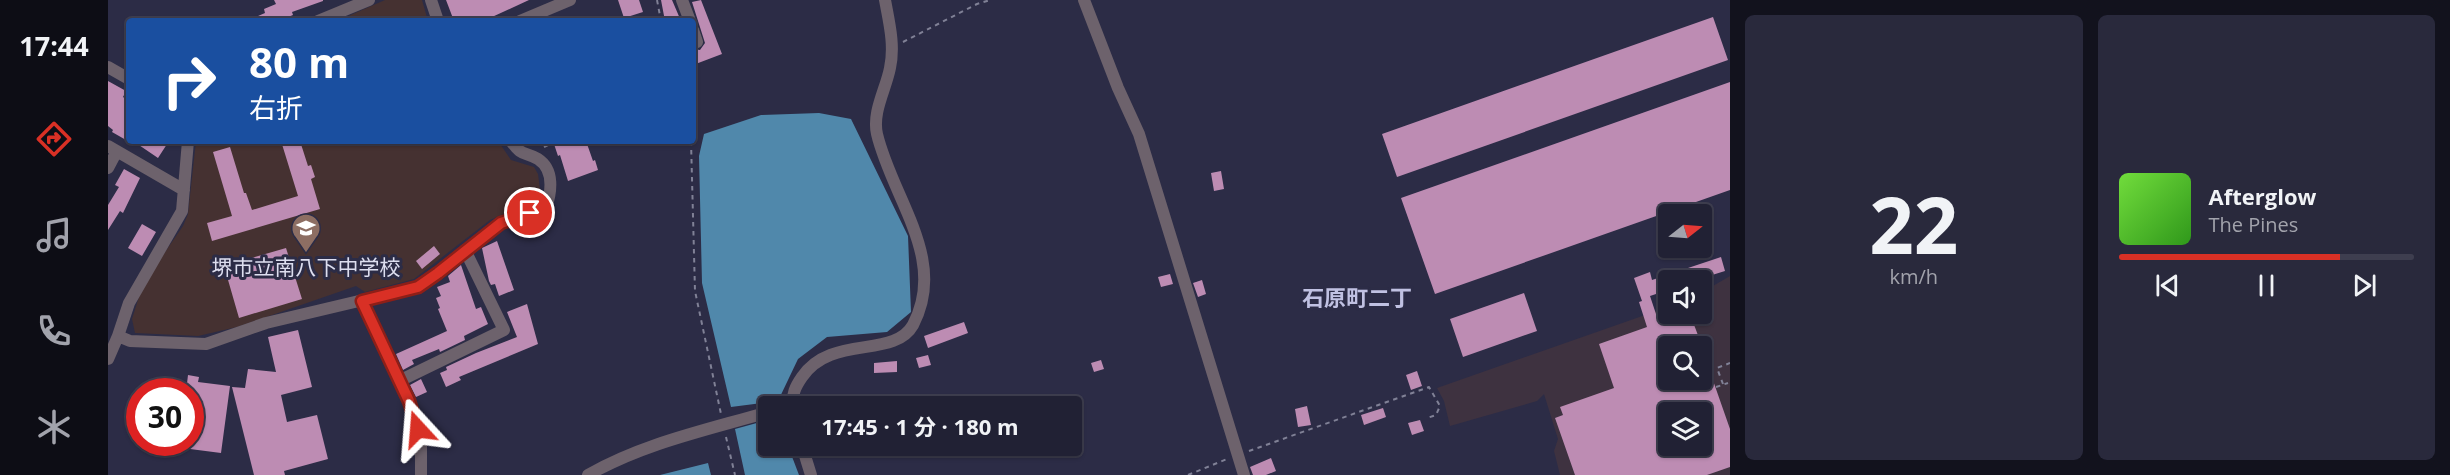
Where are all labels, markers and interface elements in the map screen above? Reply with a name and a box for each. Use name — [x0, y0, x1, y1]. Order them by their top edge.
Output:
text: 17:44 — [19, 27, 89, 64]
text: 80 m — [249, 33, 349, 90]
icon: right — [150, 42, 228, 120]
text: 右折 — [249, 89, 303, 126]
icon: directions — [33, 118, 75, 160]
text: 22 — [1869, 171, 1958, 277]
text: Afterglow — [2209, 181, 2316, 211]
pin — [504, 187, 555, 238]
icon: arrive — [513, 196, 546, 229]
north arrow — [1658, 204, 1712, 258]
map controls — [1658, 204, 1712, 456]
text: The Pines — [2209, 211, 2298, 238]
school or university icon: 堺市立南八下中学校 — [290, 212, 322, 254]
icon: music — [33, 214, 75, 256]
place label: 堺市立南八下中学校 — [212, 253, 401, 281]
text: km/h — [1889, 263, 1938, 290]
icon: previous — [2151, 269, 2184, 302]
icon: pause — [2250, 269, 2283, 302]
icon: next — [2348, 269, 2381, 302]
button: sound — [1658, 270, 1712, 324]
district label: 石原町二丁 — [1302, 282, 1412, 312]
icon: phone — [33, 310, 75, 352]
button: search — [1658, 336, 1712, 390]
speed limit sign: 30 — [126, 378, 204, 456]
position arrow — [386, 397, 450, 461]
button: layers — [1658, 402, 1712, 456]
icon: climate — [33, 406, 75, 448]
text: 17:45 · 1 分 · 180 m — [821, 411, 1019, 441]

